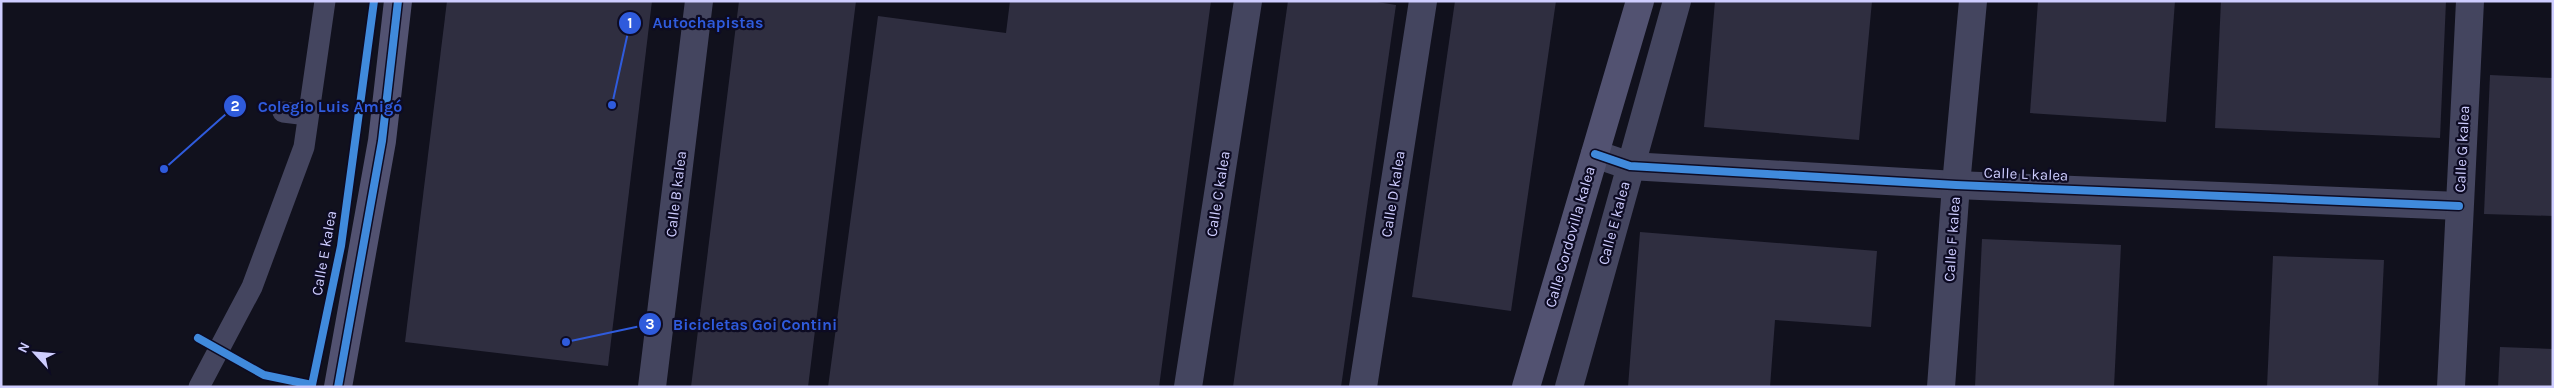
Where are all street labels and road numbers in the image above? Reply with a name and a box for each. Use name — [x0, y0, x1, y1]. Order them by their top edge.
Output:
street label: Calle G kalea — [2451, 105, 2473, 193]
street label: Calle D kalea — [1377, 149, 1409, 239]
street label: Calle B kalea — [662, 150, 690, 238]
street label: Calle C kalea — [1202, 150, 1234, 238]
street label: Calle Cordovilla kalea — [1541, 164, 1599, 310]
street label: Calle L kalea — [1983, 164, 2069, 184]
street label: Calle E kalea — [1594, 179, 1634, 267]
street label: Calle F kalea — [1940, 196, 1964, 282]
street label: Calle E kalea — [308, 209, 340, 297]

